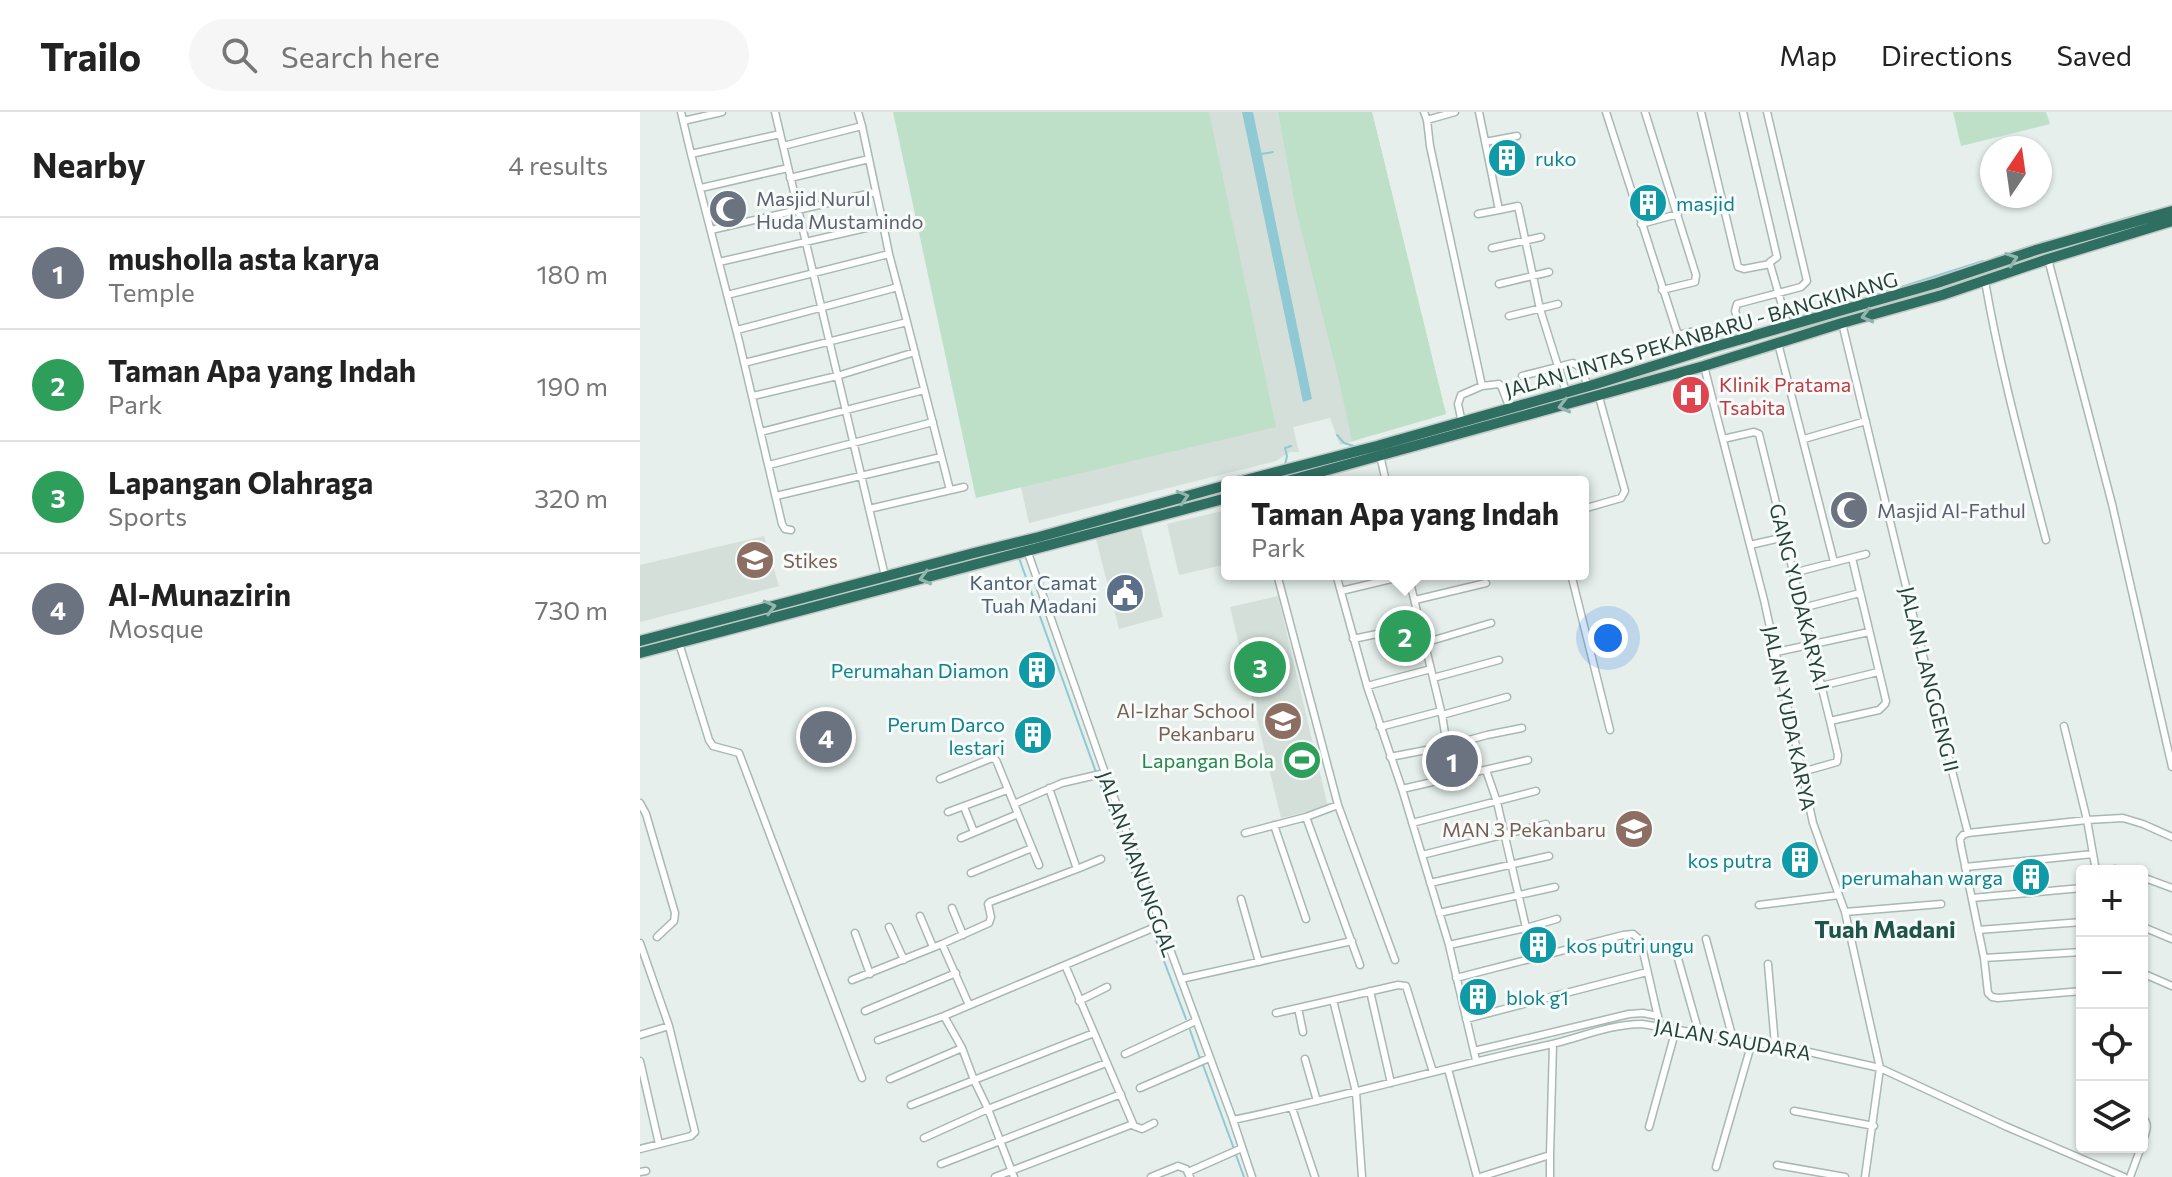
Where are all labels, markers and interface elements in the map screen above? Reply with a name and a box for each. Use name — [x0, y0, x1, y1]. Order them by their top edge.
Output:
search box — [189, 19, 749, 91]
text: Trailo — [40, 32, 141, 79]
icon: search — [217, 33, 261, 77]
text: Search here — [281, 37, 440, 74]
text: Map — [1779, 38, 1837, 72]
text: Directions — [1881, 38, 2012, 72]
text: Saved — [2056, 38, 2132, 72]
north arrow — [1980, 136, 2052, 208]
building icon: ruko — [1486, 137, 1528, 179]
text: Nearby — [32, 143, 146, 185]
place label: ruko — [1535, 146, 1577, 170]
text: 4 results — [508, 149, 608, 180]
building icon: masjid — [1627, 182, 1669, 224]
place label: Masjid Nurul Huda Mustamindo — [756, 186, 924, 233]
mosque icon: Masjid Nurul Huda Mustamindo — [707, 188, 749, 230]
place label: masjid — [1676, 191, 1735, 215]
text: musholla asta karya — [108, 239, 380, 276]
one-way arrow — [2004, 252, 2018, 269]
text: 1 — [52, 258, 64, 289]
text: 180 m — [536, 258, 608, 289]
street label: JALAN LINTAS PEKANBARU - BANGKINANG — [1502, 266, 1900, 402]
text: Temple — [108, 276, 195, 307]
one-way arrow — [1861, 307, 1874, 323]
text: Taman Apa yang Indah — [108, 351, 416, 388]
text: 2 — [51, 370, 65, 401]
text: 190 m — [536, 370, 608, 401]
place label: Klinik Pratama Tsabita — [1719, 372, 1851, 419]
hospital icon: Klinik Pratama Tsabita — [1670, 374, 1712, 416]
text: Park — [108, 388, 162, 419]
one-way arrow — [1558, 396, 1571, 413]
text: Lapangan Olahraga — [108, 463, 373, 500]
popup — [1221, 476, 1589, 580]
text: 3 — [50, 482, 66, 513]
text: 320 m — [534, 482, 608, 513]
mosque icon: Masjid Al-Fathul — [1828, 489, 1870, 531]
one-way arrow — [1175, 490, 1189, 506]
text: Taman Apa yang Indah — [1251, 494, 1559, 531]
place label: Masjid Al-Fathul — [1877, 498, 2026, 522]
text: Sports — [108, 500, 187, 531]
street label: GANG YUDAKARYA I — [1765, 501, 1835, 693]
text: Park — [1251, 531, 1305, 562]
school or university icon: Stikes — [734, 539, 776, 581]
place label: Stikes — [783, 548, 838, 572]
one-way arrow — [918, 569, 932, 585]
place label: Kantor Camat Tuah Madani — [970, 570, 1097, 617]
public building icon: Kantor Camat Tuah Madani — [1104, 572, 1146, 614]
text: Al-Munazirin — [108, 575, 291, 612]
street label: JALAN LANGGENG II — [1895, 584, 1965, 774]
text: 4 — [50, 594, 66, 625]
text: 730 m — [535, 594, 608, 625]
one-way arrow — [762, 599, 776, 616]
pin: 2 — [1379, 606, 1431, 666]
text: Mosque — [108, 612, 203, 643]
your location — [1588, 618, 1628, 658]
street label: JALAN YUDA KARYA — [1759, 623, 1821, 813]
pin: 3 — [1234, 637, 1286, 697]
building icon: Perumahan Diamon — [1016, 649, 1058, 691]
place label: Perumahan Diamon — [831, 658, 1009, 682]
place label: Al-Izhar School Pekanbaru — [1116, 698, 1255, 745]
school or university icon: Al-Izhar School Pekanbaru — [1262, 700, 1304, 742]
pin: 4 — [800, 707, 852, 767]
place label: Perum Darco lestari — [887, 712, 1005, 759]
building icon: Perum Darco lestari — [1012, 714, 1054, 756]
pin: 1 — [1426, 731, 1478, 791]
sports icon: Lapangan Bola — [1281, 739, 1323, 781]
place label: Lapangan Bola — [1141, 748, 1274, 772]
street label: JALAN MANUNGGAL — [1093, 768, 1183, 960]
school or university icon: MAN 3 Pekanbaru — [1613, 808, 1655, 850]
place label: MAN 3 Pekanbaru — [1442, 817, 1606, 841]
building icon: kos putra — [1779, 839, 1821, 881]
place label: kos putra — [1687, 848, 1772, 872]
building icon: perumahan warga — [2010, 856, 2052, 898]
place label: perumahan warga — [1841, 865, 2003, 889]
map controls — [2076, 865, 2148, 1153]
button: + — [2076, 865, 2148, 937]
district label: Tuah Madani — [1814, 914, 1956, 943]
building icon: kos putri ungu — [1517, 924, 1559, 966]
place label: kos putri ungu — [1566, 933, 1694, 957]
button: − — [2076, 937, 2148, 1009]
building icon: blok g1 — [1457, 976, 1499, 1018]
place label: blok g1 — [1506, 985, 1569, 1009]
button: locate — [2076, 1009, 2148, 1081]
street label: JALAN SAUDARA — [1653, 1013, 1813, 1065]
button: layers — [2076, 1081, 2148, 1153]

